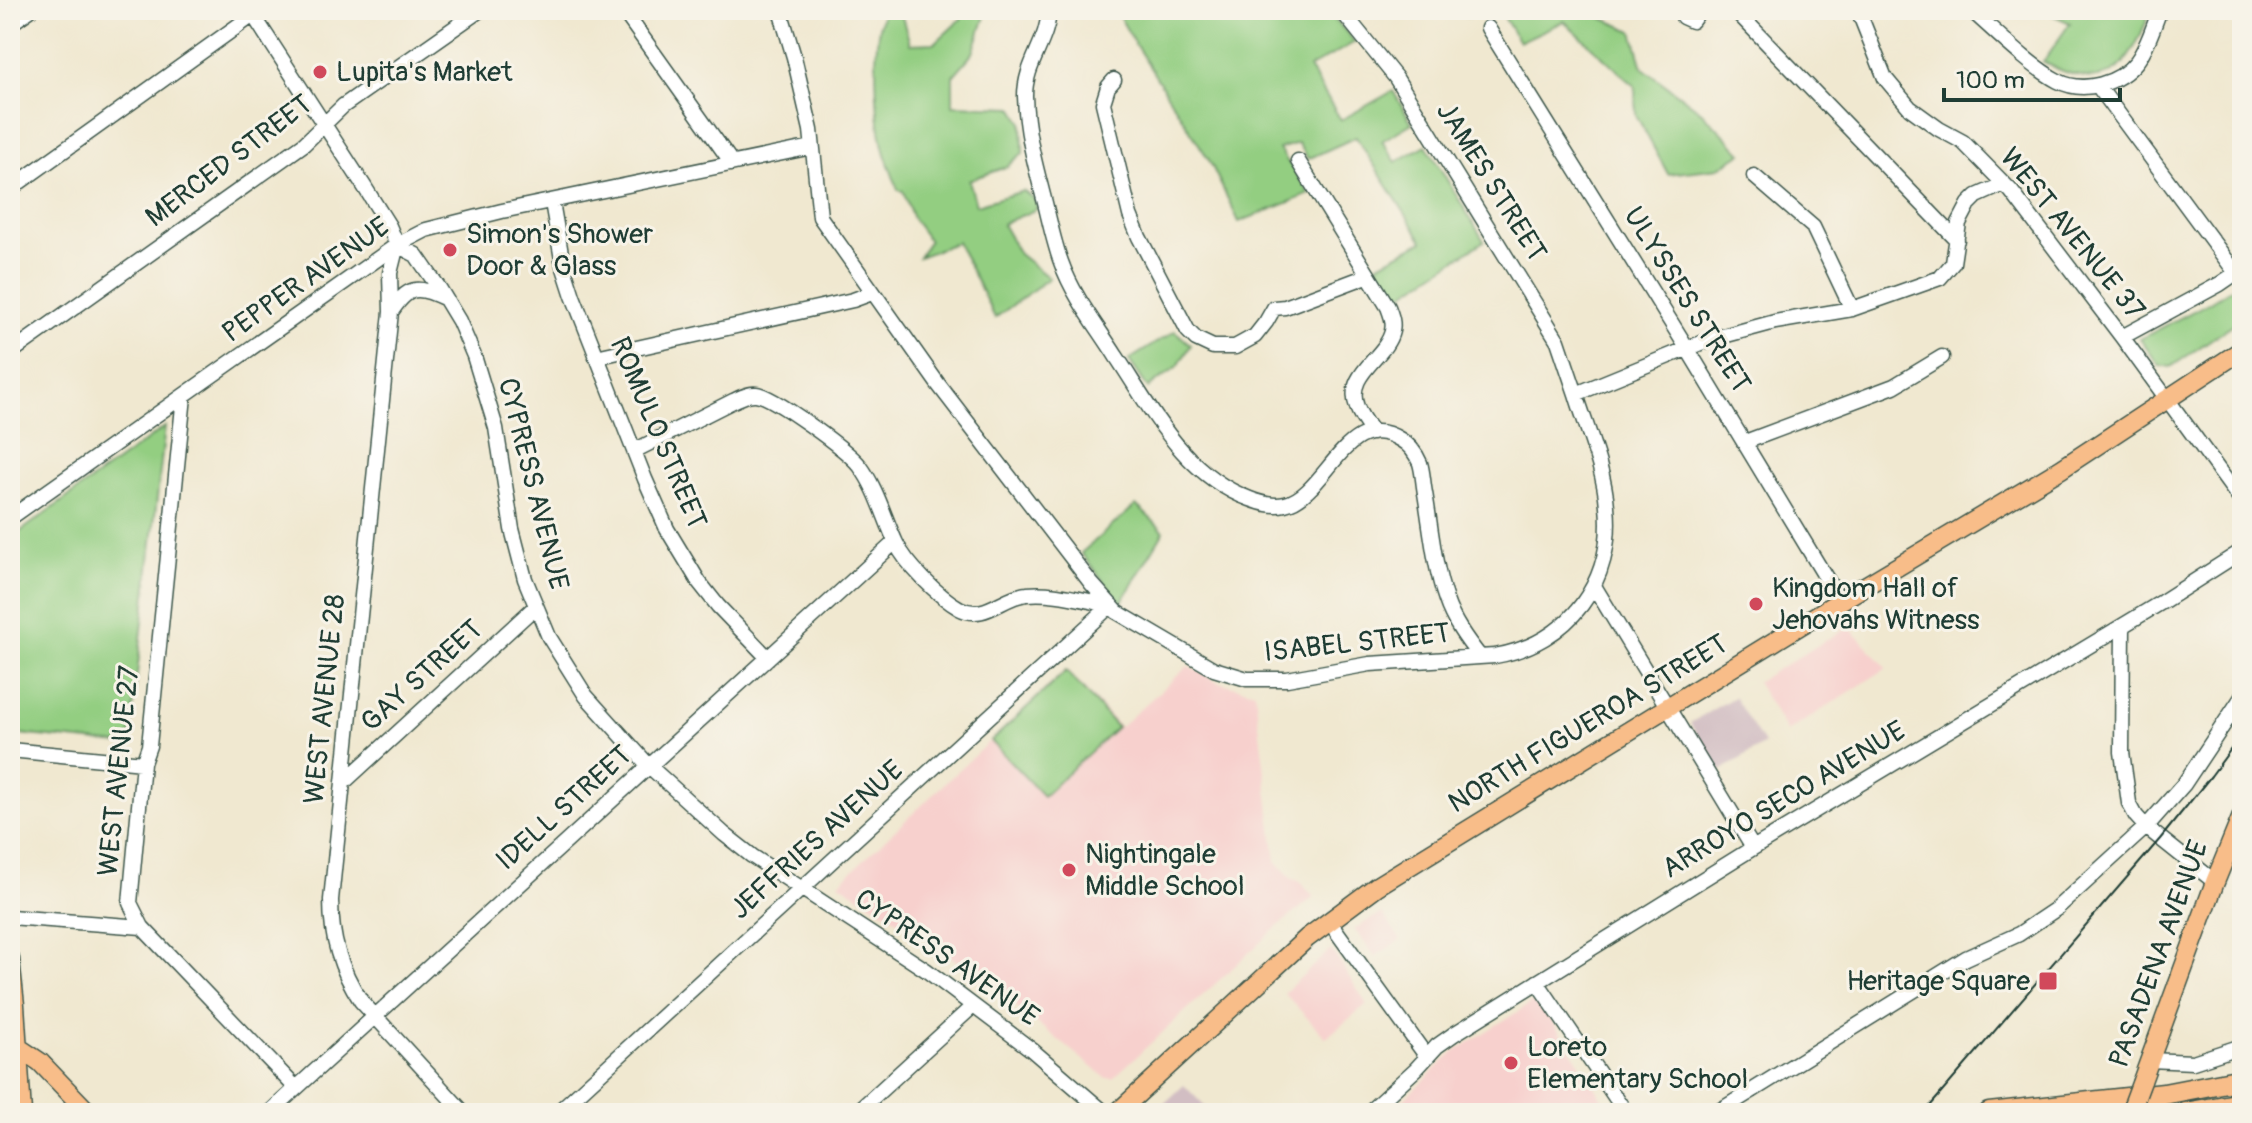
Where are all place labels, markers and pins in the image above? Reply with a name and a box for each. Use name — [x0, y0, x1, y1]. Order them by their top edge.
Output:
place label: Lupita's Market — [336, 55, 513, 90]
marker: Lupita's Market — [311, 63, 329, 81]
place label: Simon's Shower Door & Glass — [466, 217, 653, 284]
marker: Simon's Shower Door & Glass — [441, 241, 459, 259]
place label: Kingdom Hall of Jehovahs Witness — [1772, 571, 1980, 638]
marker: Kingdom Hall of Jehovahs Witness — [1747, 595, 1765, 613]
place label: Nightingale Middle School — [1085, 837, 1245, 904]
marker: Nightingale Middle School — [1060, 861, 1078, 879]
place label: Heritage Square — [1847, 964, 2030, 999]
marker: Heritage Square — [2037, 970, 2059, 992]
place label: Loreto Elementary School — [1527, 1030, 1748, 1097]
marker: Loreto Elementary School — [1502, 1054, 1520, 1072]

